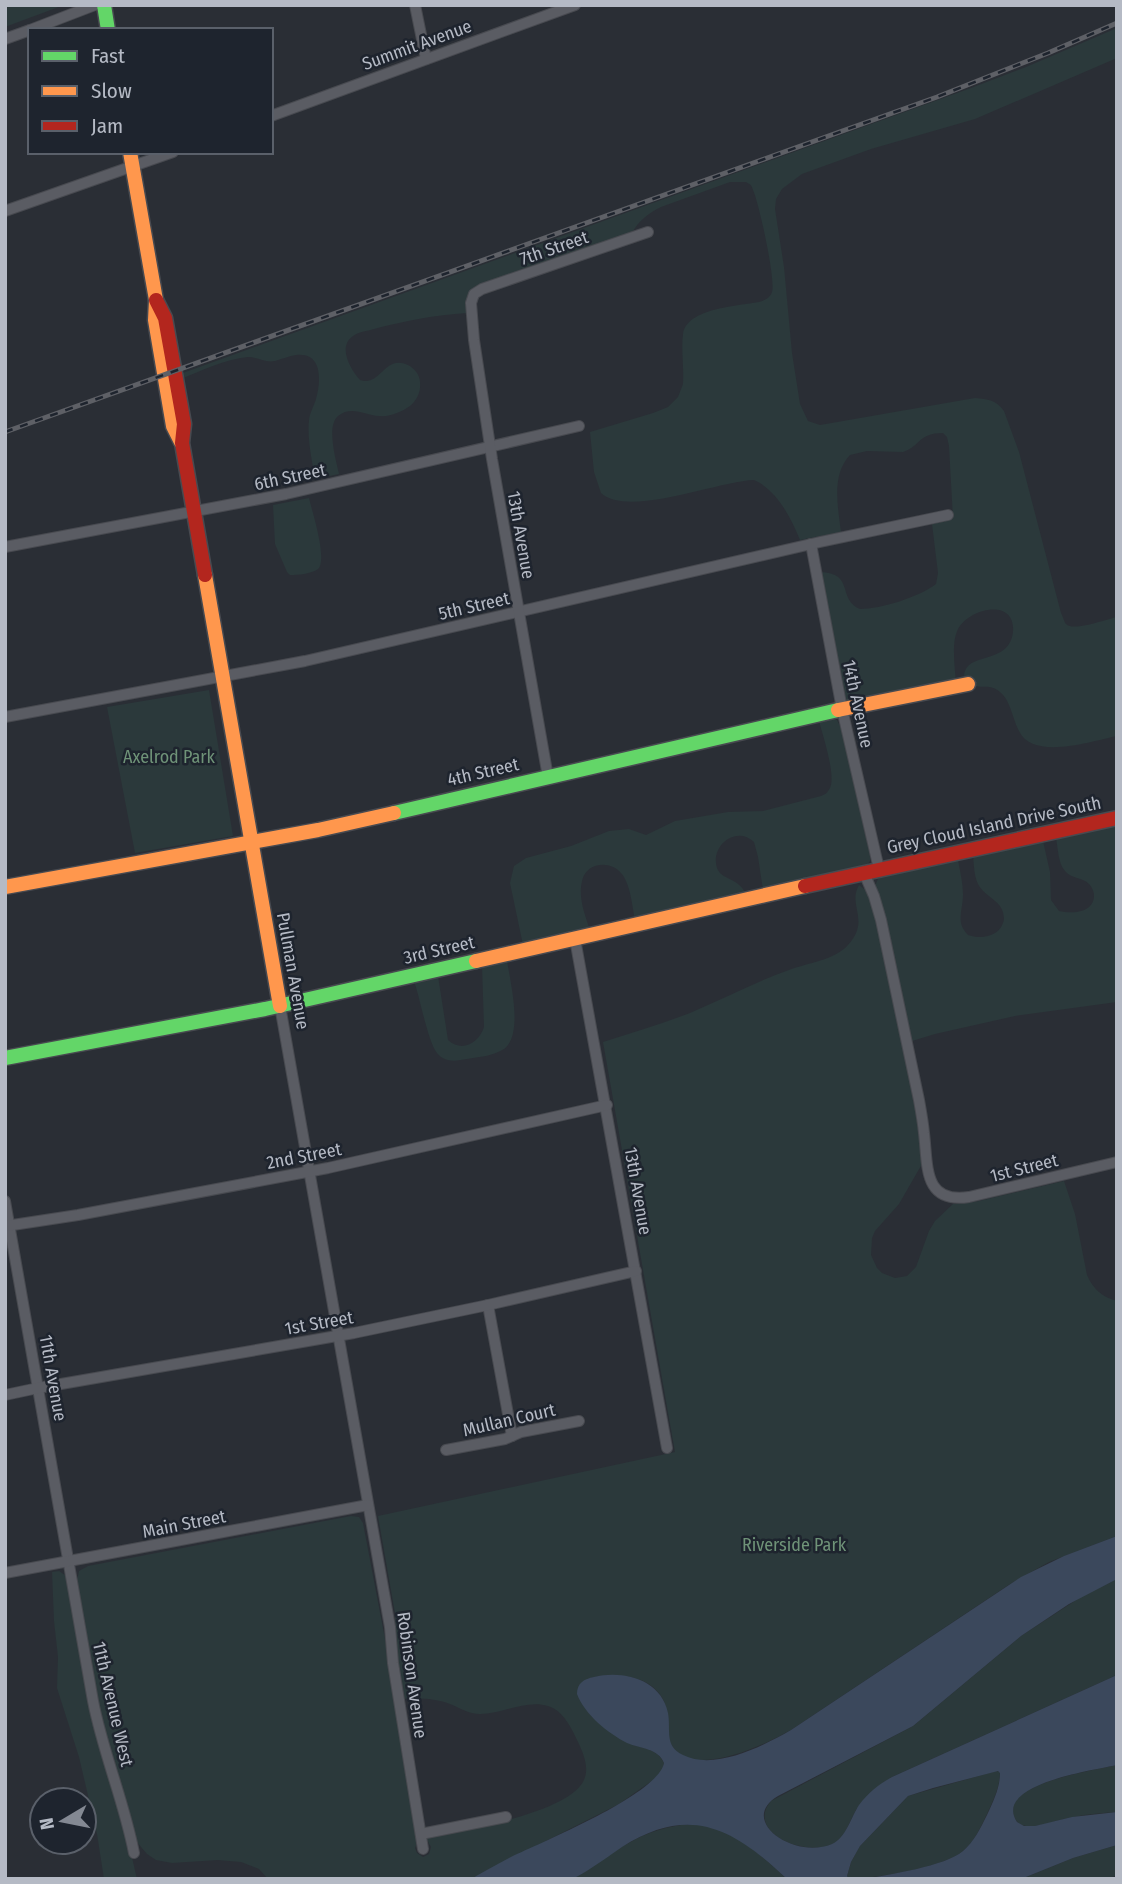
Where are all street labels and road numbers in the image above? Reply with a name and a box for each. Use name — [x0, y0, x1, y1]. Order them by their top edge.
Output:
street label: Summit Avenue — [359, 15, 475, 75]
street label: 7th Street — [517, 226, 591, 270]
street label: 6th Street — [252, 459, 328, 495]
street label: 13th Avenue — [502, 489, 540, 581]
street label: 5th Street — [436, 587, 512, 625]
street label: 14th Avenue — [838, 658, 878, 750]
street label: 4th Street — [445, 753, 521, 791]
street label: Grey Cloud Island Drive South — [885, 792, 1103, 858]
street label: Pullman Avenue — [272, 911, 314, 1031]
street label: 3rd Street — [401, 931, 477, 969]
street label: 2nd Street — [265, 1138, 343, 1174]
street label: 13th Avenue — [619, 1145, 657, 1237]
street label: 1st Street — [988, 1149, 1060, 1187]
street label: 1st Street — [283, 1306, 355, 1340]
street label: 11th Avenue — [35, 1333, 71, 1423]
street label: Mullan Court — [461, 1399, 557, 1441]
street label: Main Street — [141, 1505, 227, 1543]
street label: Robinson Avenue — [392, 1610, 432, 1740]
street label: 11th Avenue West — [88, 1639, 138, 1769]

